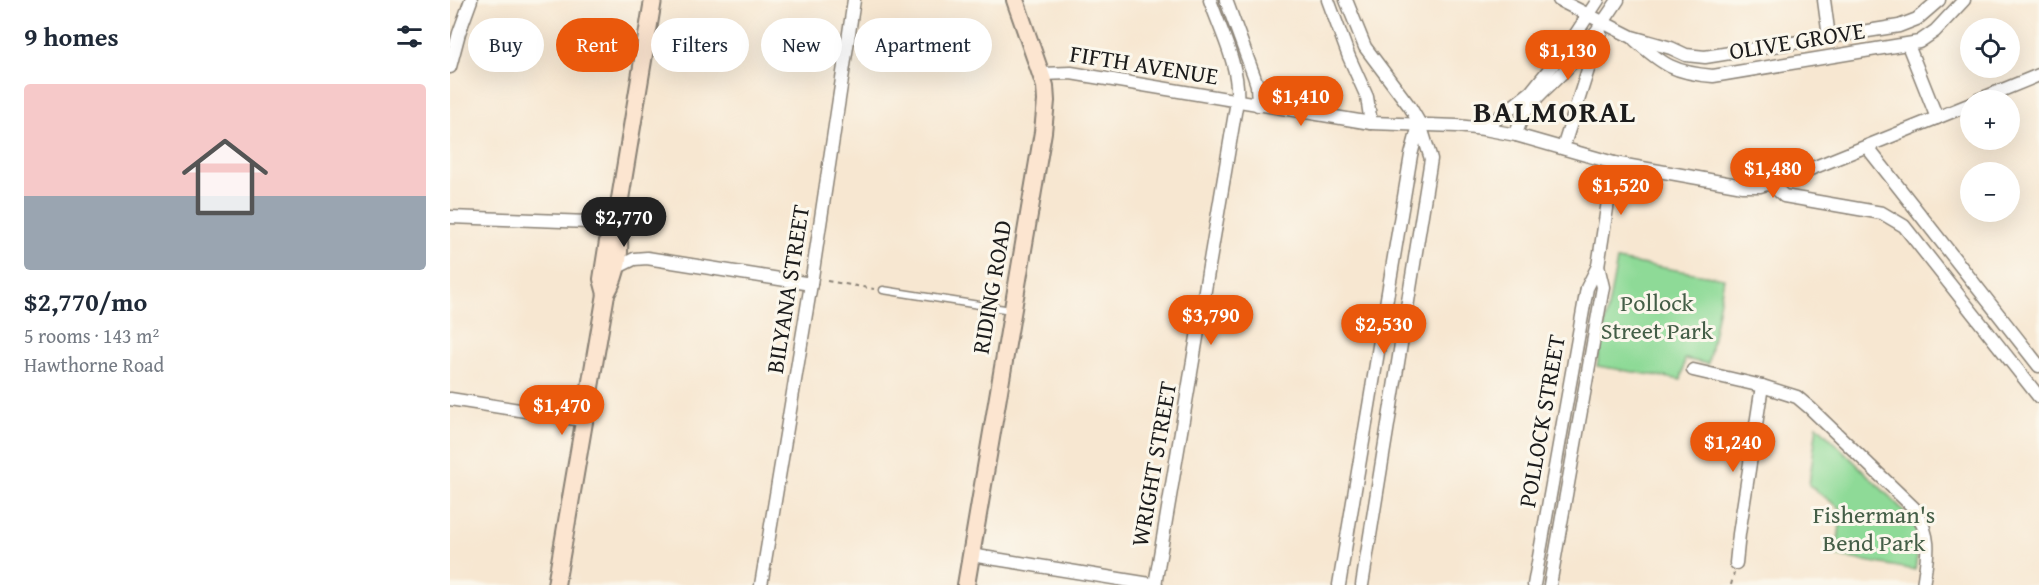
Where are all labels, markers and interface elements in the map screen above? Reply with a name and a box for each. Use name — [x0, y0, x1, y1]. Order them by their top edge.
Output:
street label: OLIVE GROVE — [1727, 13, 1867, 68]
text: 9 homes — [24, 17, 119, 56]
chip: Buy — [468, 18, 544, 72]
chip: Rent — [556, 18, 639, 72]
chip: Filters — [651, 18, 749, 72]
chip: New — [761, 18, 842, 72]
chip: Apartment — [854, 18, 992, 72]
map controls — [1960, 18, 2020, 222]
button: locate — [1960, 18, 2020, 78]
icon: filters — [393, 20, 426, 53]
pin: $1,130 — [1519, 30, 1617, 81]
text: $1,130 — [1539, 35, 1597, 64]
street label: FIFTH AVENUE — [1067, 36, 1221, 93]
pin: $1,410 — [1252, 76, 1350, 127]
text: $1,410 — [1272, 81, 1330, 110]
district label: BALMORAL — [1473, 89, 1637, 133]
button: + — [1960, 90, 2020, 150]
icon: home — [171, 123, 279, 231]
pin: $1,480 — [1724, 148, 1822, 199]
text: $1,480 — [1744, 153, 1802, 182]
button: − — [1960, 162, 2020, 222]
pin: $1,520 — [1572, 165, 1670, 216]
text: $1,520 — [1592, 170, 1650, 199]
pin: $2,770 — [575, 197, 673, 248]
text: $2,770 — [595, 202, 653, 231]
street label: BILYANA STREET — [757, 202, 818, 376]
street label: RIDING ROAD — [963, 217, 1020, 356]
text: $2,770/mo — [24, 282, 147, 321]
park label: Pollock Street Park — [1601, 285, 1714, 348]
pin: $3,790 — [1162, 295, 1260, 346]
text: $3,790 — [1182, 300, 1240, 329]
pin: $2,530 — [1335, 304, 1433, 355]
text: $2,530 — [1355, 309, 1413, 338]
text: 5 rooms · 143 m² — [24, 321, 159, 350]
street label: POLLOCK STREET — [1509, 332, 1574, 510]
text: Hawthorne Road — [24, 350, 164, 379]
street label: WRIGHT STREET — [1122, 379, 1185, 549]
pin: $1,470 — [513, 385, 611, 436]
text: $1,470 — [533, 390, 591, 419]
pin: $1,240 — [1684, 422, 1782, 473]
text: $1,240 — [1704, 427, 1762, 456]
park label: Fisherman's Bend Park — [1813, 497, 1935, 560]

